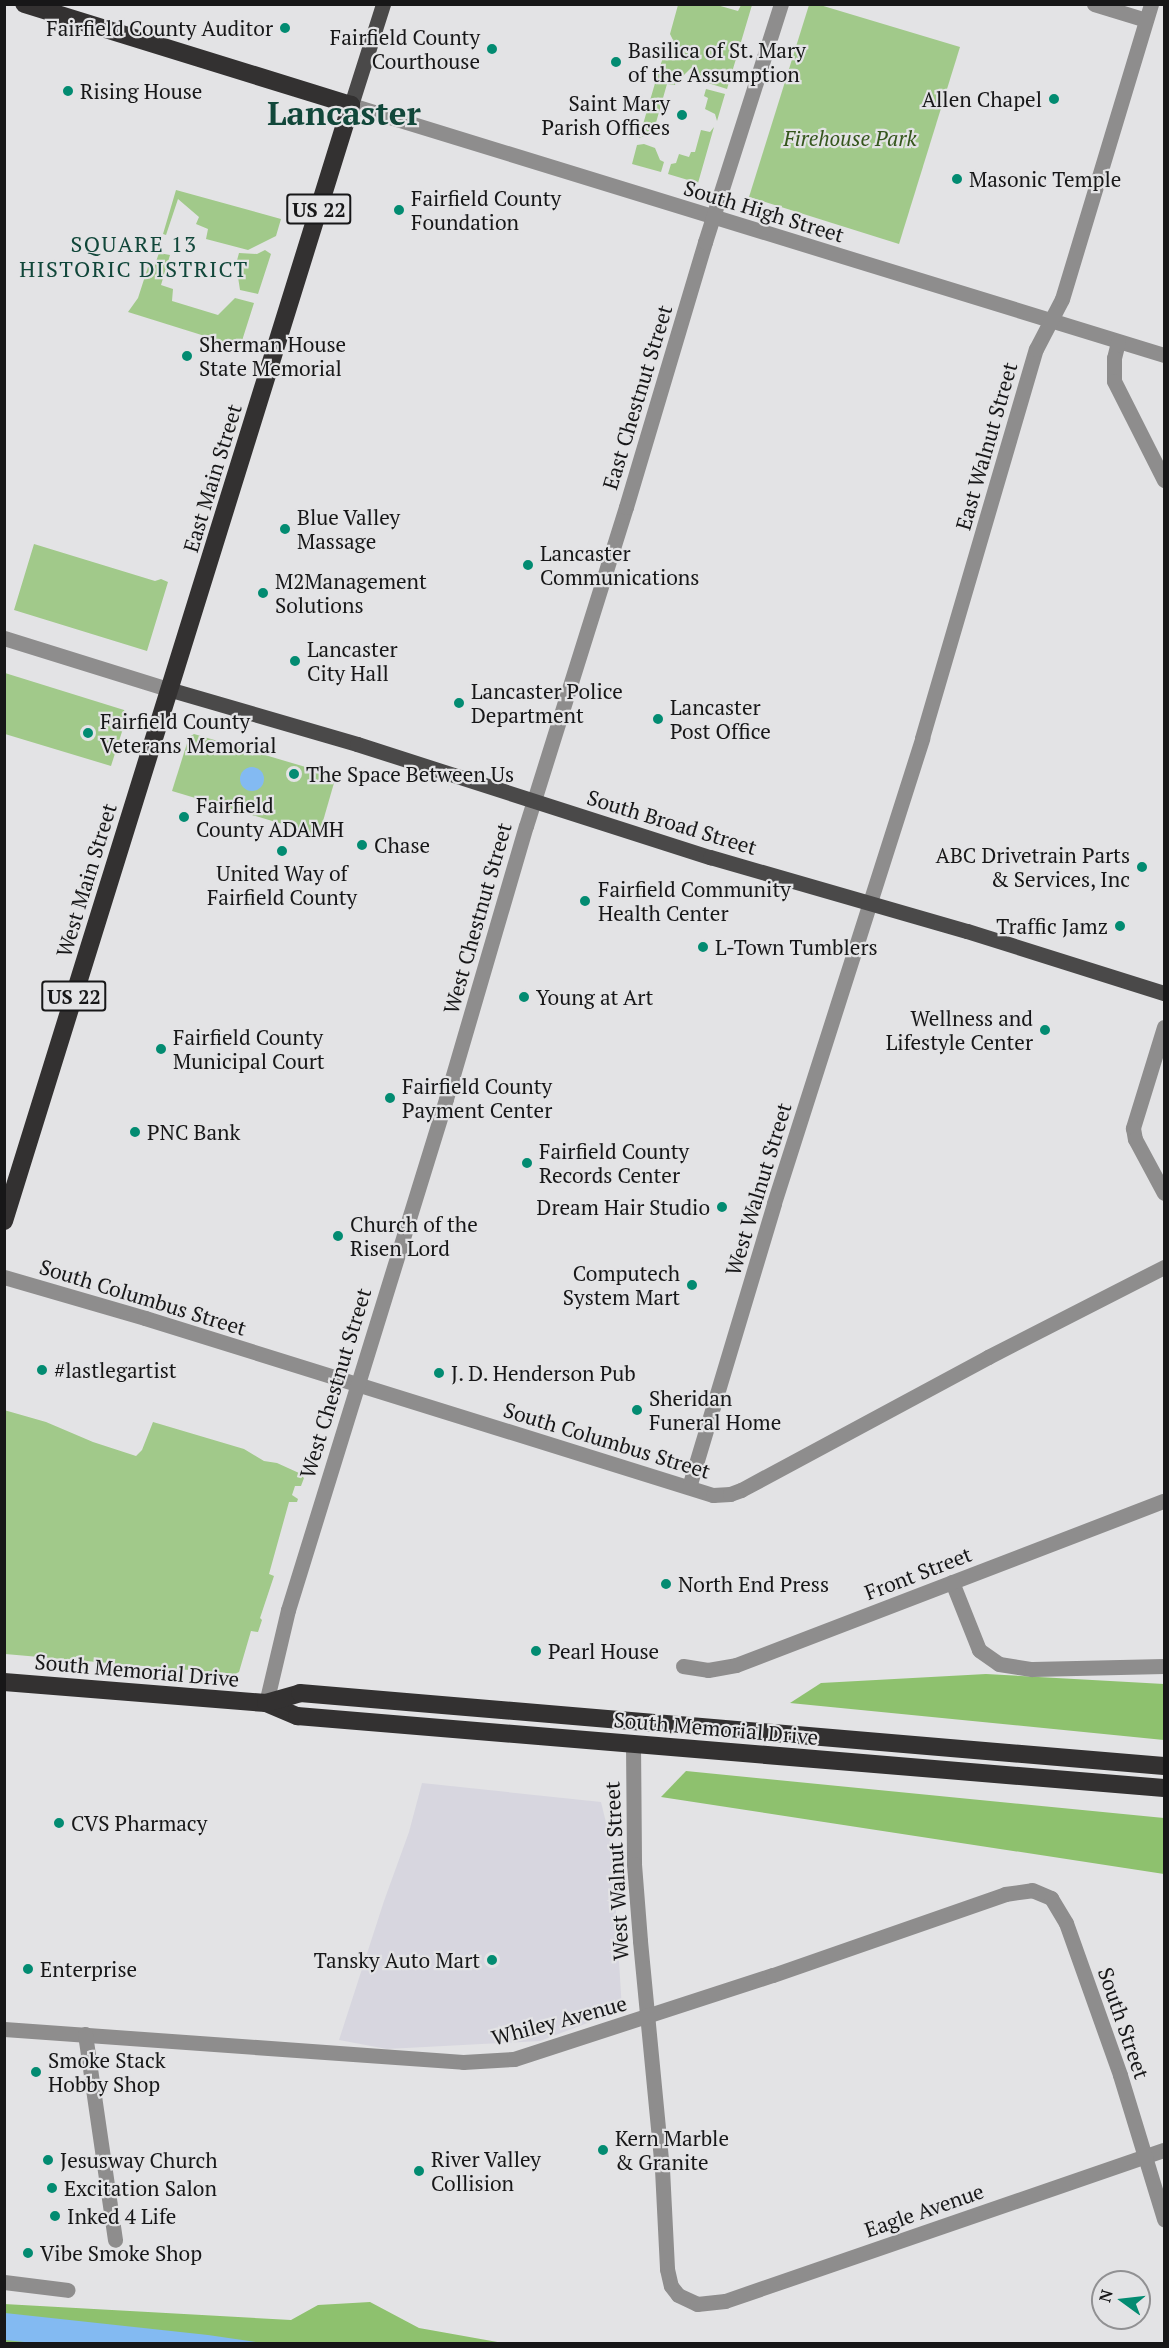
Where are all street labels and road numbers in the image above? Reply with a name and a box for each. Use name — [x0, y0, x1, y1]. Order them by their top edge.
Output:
street label: South High Street — [681, 175, 847, 247]
road number: US 22 — [286, 192, 352, 226]
street label: East Chestnut Street — [597, 302, 677, 492]
street label: East Walnut Street — [950, 359, 1022, 533]
street label: East Main Street — [178, 401, 246, 555]
street label: South Broad Street — [584, 784, 760, 860]
street label: West Main Street — [51, 800, 121, 960]
street label: West Chestnut Street — [438, 820, 516, 1016]
road number: US 22 — [41, 979, 107, 1013]
street label: West Walnut Street — [720, 1100, 796, 1278]
street label: South Columbus Street — [37, 1254, 249, 1340]
street label: West Chestnut Street — [294, 1285, 376, 1481]
street label: South Columbus Street — [501, 1397, 713, 1483]
street label: Front Street — [861, 1541, 975, 1605]
street label: South Memorial Drive — [34, 1649, 240, 1691]
street label: South Memorial Drive — [613, 1707, 819, 1749]
street label: West Walnut Street — [599, 1781, 633, 1961]
street label: South Street — [1093, 1964, 1155, 2082]
street label: Whiley Avenue — [488, 1990, 630, 2050]
street label: Eagle Avenue — [861, 2178, 987, 2242]

